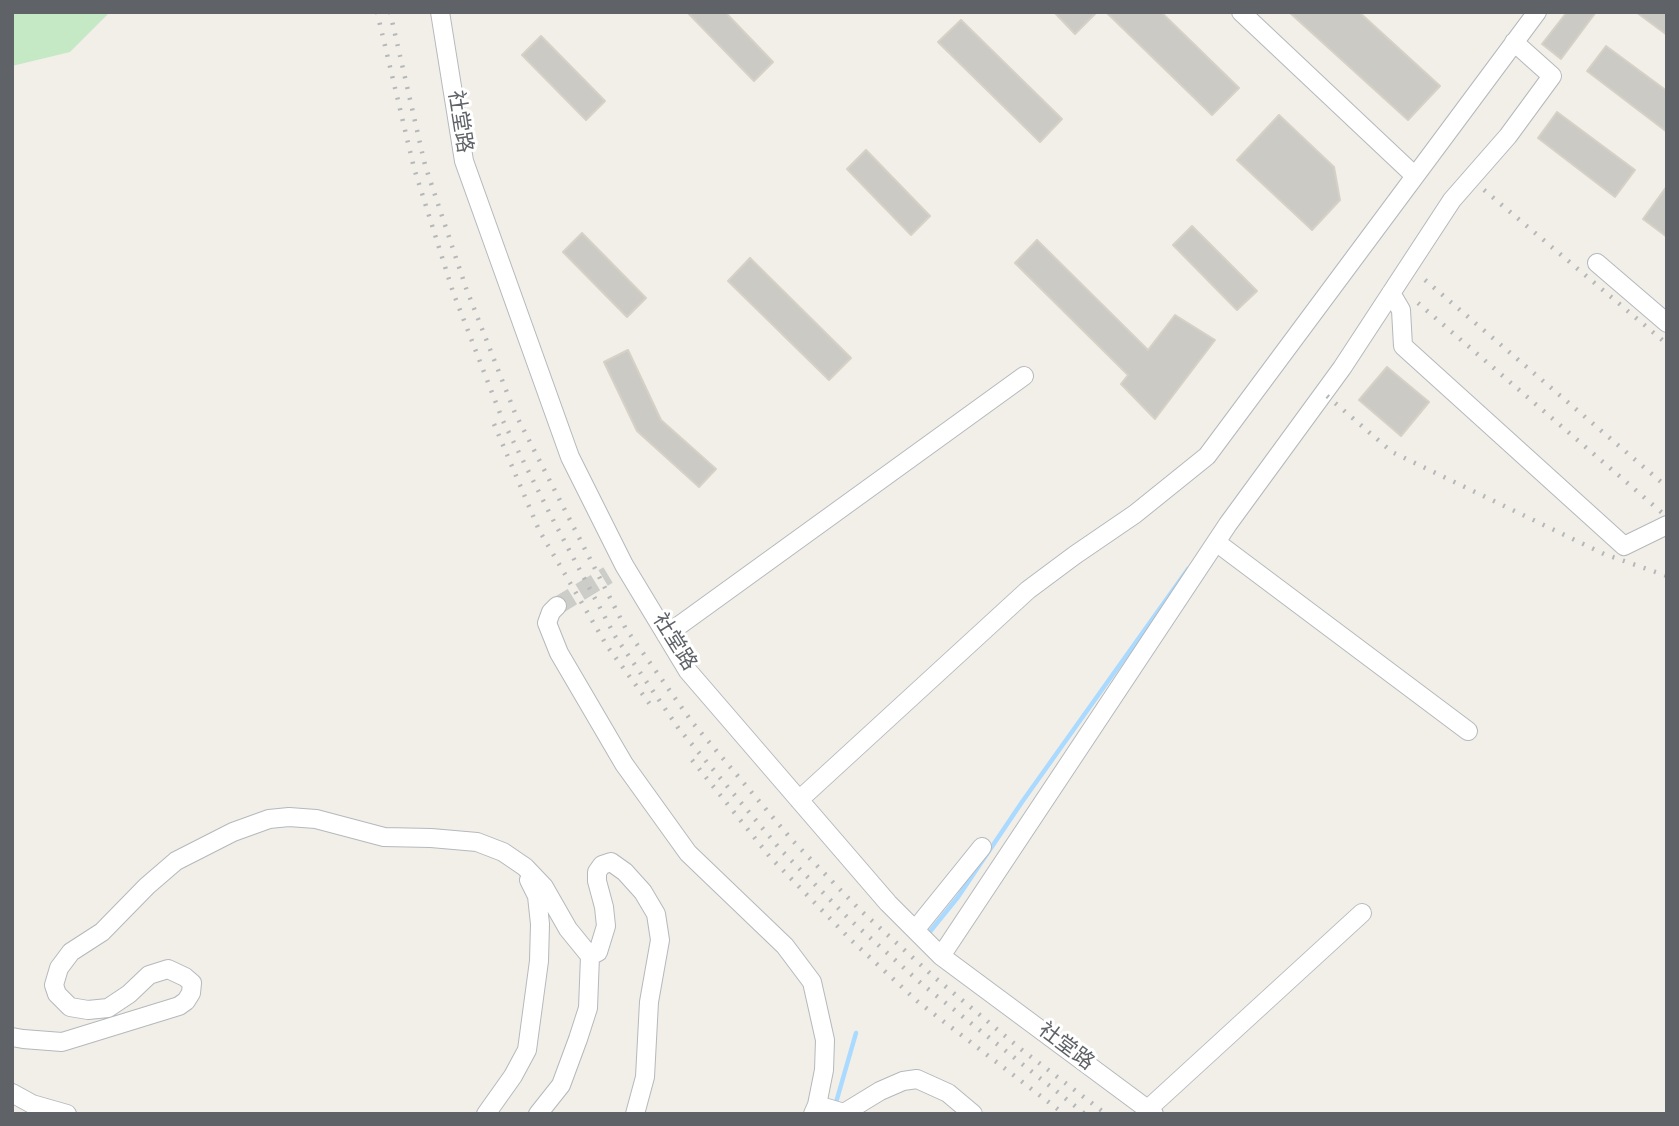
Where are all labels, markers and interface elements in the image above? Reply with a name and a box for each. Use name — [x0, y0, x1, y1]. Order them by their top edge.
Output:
street label: 社堂路 — [441, 89, 475, 155]
street label: 社堂路 — [646, 610, 700, 676]
street label: 社堂路 — [1032, 1019, 1098, 1077]

